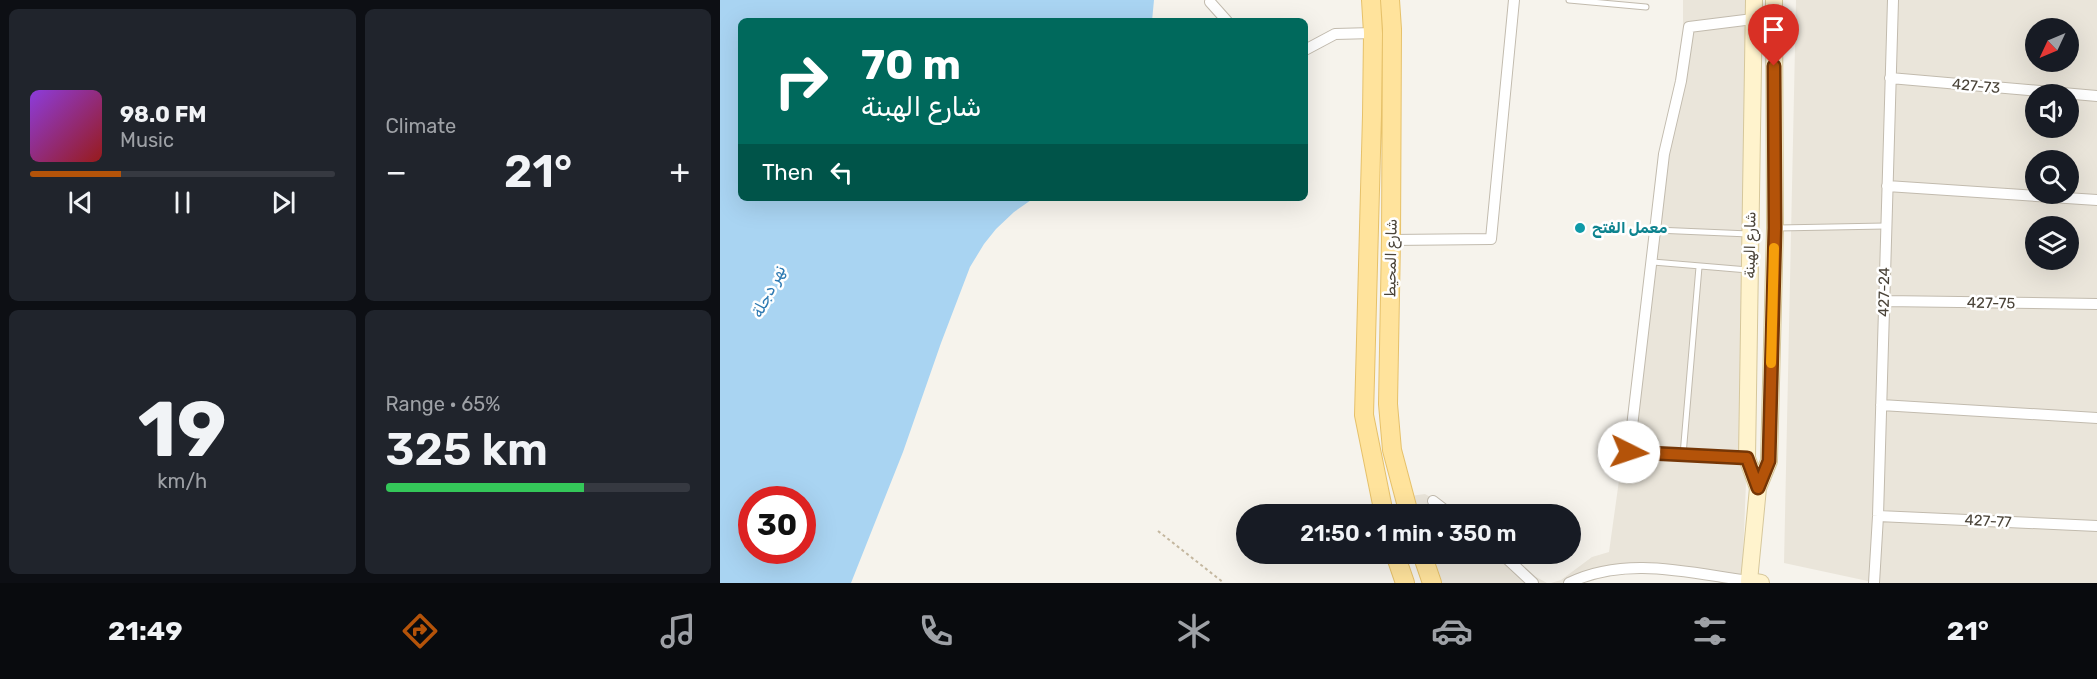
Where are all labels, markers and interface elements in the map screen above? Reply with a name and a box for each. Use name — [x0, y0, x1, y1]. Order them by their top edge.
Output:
pin — [1748, 4, 1799, 66]
icon: arrive — [1757, 13, 1790, 46]
north arrow — [2025, 18, 2079, 72]
map controls — [2025, 18, 2079, 270]
text: 70 m — [861, 40, 961, 90]
icon: right — [762, 42, 840, 120]
street label: 427-73 — [1951, 75, 2001, 97]
button: sound — [2025, 84, 2079, 138]
text: شارع الهبنة — [861, 91, 982, 123]
text: 98.0 FM — [120, 101, 206, 128]
text: Climate — [386, 114, 456, 138]
text: Music — [120, 128, 174, 152]
text: 21° — [504, 145, 572, 198]
button: search — [2025, 150, 2079, 204]
text: − — [386, 152, 407, 191]
text: + — [669, 152, 690, 191]
icon: left — [825, 156, 858, 189]
text: Then — [762, 159, 813, 186]
icon: previous — [64, 186, 97, 219]
icon: pause — [166, 186, 199, 219]
icon: next — [267, 186, 300, 219]
street label: شارع الهبنة — [1740, 211, 1762, 279]
button: layers — [2025, 216, 2079, 270]
street label: شارع المحيط — [1381, 219, 1403, 297]
place label: معمل الفتح — [1592, 219, 1668, 238]
marker: معمل الفتح — [1573, 221, 1587, 235]
water label: نهر دجلة — [747, 262, 791, 321]
street label: 427-24 — [1875, 267, 1893, 317]
street label: 427-75 — [1967, 294, 2015, 312]
text: 19 — [138, 383, 227, 476]
text: Range · 65% — [386, 392, 500, 416]
position arrow — [1597, 420, 1661, 484]
text: 325 km — [386, 423, 548, 476]
text: km/h — [157, 469, 207, 493]
speed limit sign: 30 — [738, 486, 816, 564]
street label: 427-77 — [1964, 511, 2012, 531]
text: 21:50 · 1 min · 350 m — [1300, 520, 1517, 547]
icon: directions — [399, 610, 441, 652]
icon: music — [657, 610, 699, 652]
icon: phone — [915, 610, 957, 652]
icon: climate — [1173, 610, 1215, 652]
icon: car — [1431, 610, 1473, 652]
icon: filters — [1689, 610, 1731, 652]
text: 21:49 — [108, 615, 183, 647]
text: 21° — [1947, 615, 1989, 647]

